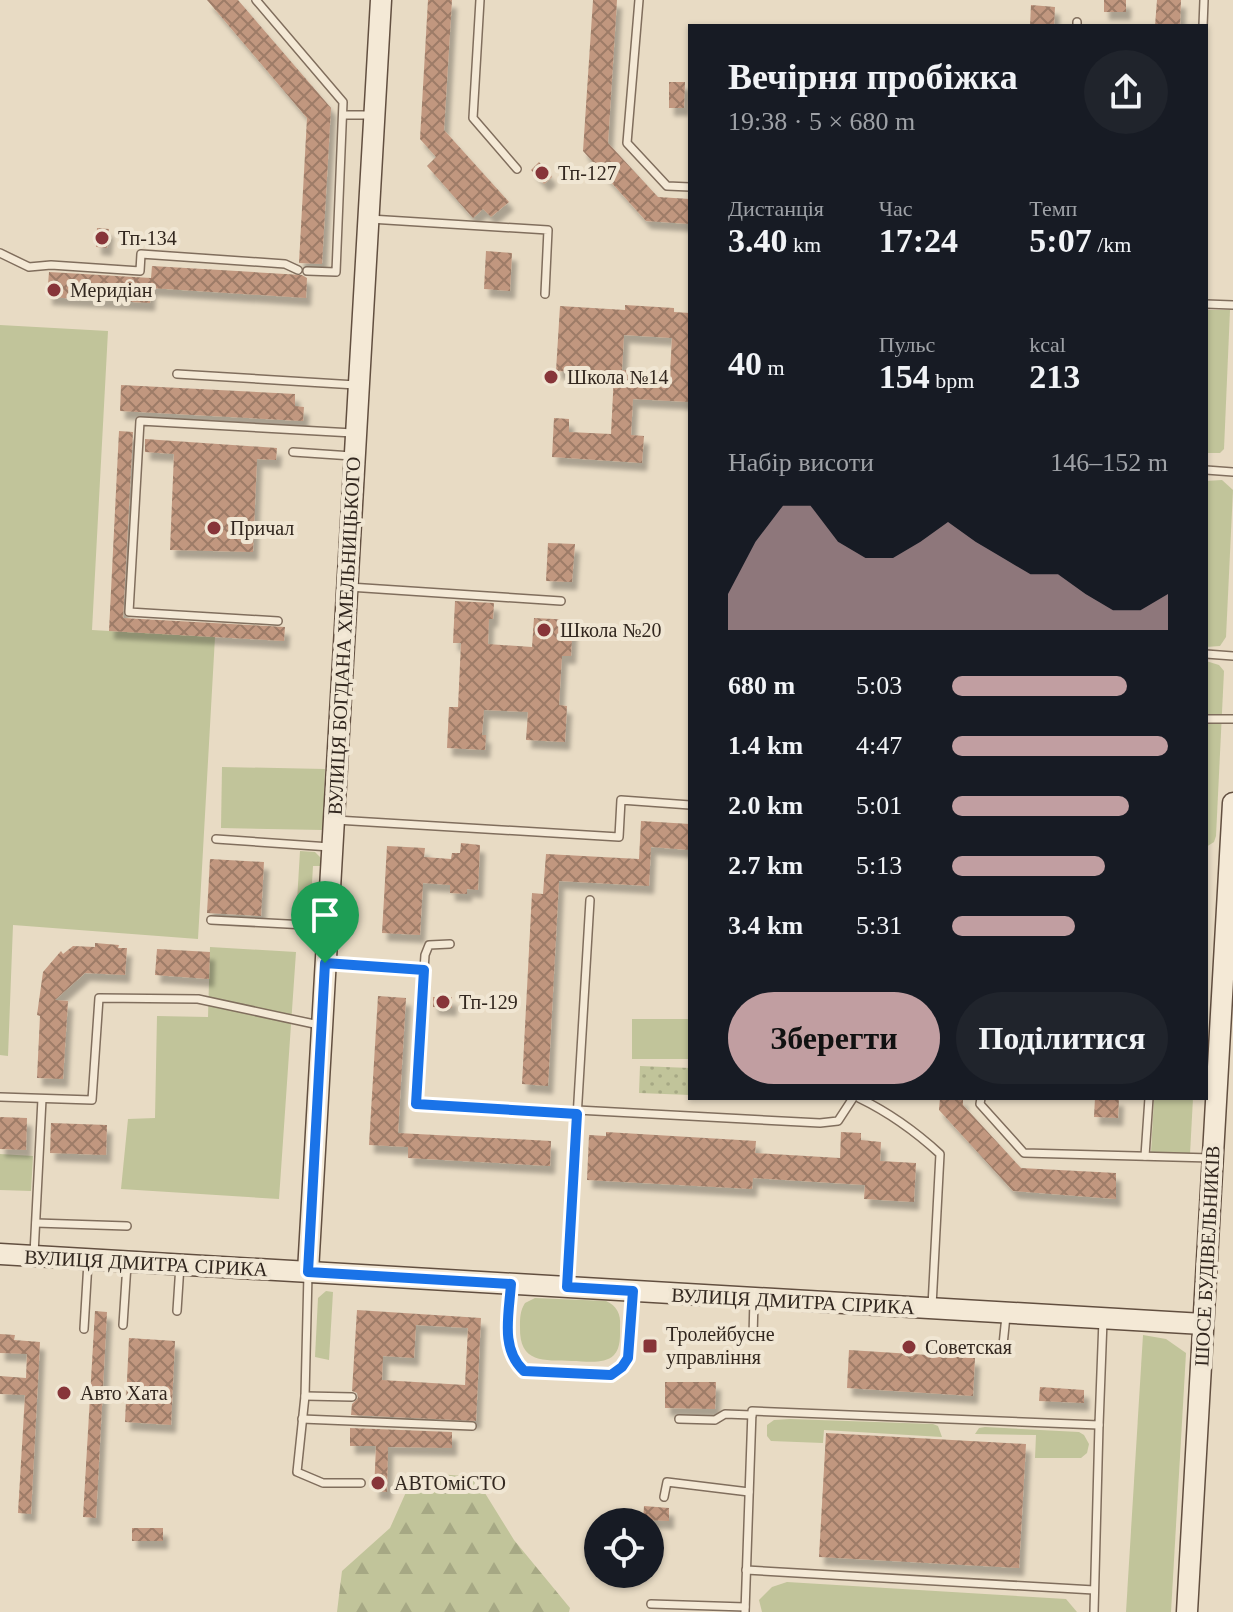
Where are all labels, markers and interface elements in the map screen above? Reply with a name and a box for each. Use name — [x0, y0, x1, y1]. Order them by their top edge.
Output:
button: share — [1084, 50, 1168, 134]
text: Вечірня пробіжка — [728, 57, 1018, 97]
text: 19:38 · 5 × 680 m — [728, 107, 915, 136]
place label: Тп-127 — [558, 162, 617, 184]
marker: Тп-127 — [533, 164, 551, 182]
text: Дистанція — [728, 196, 824, 221]
text: Час — [879, 196, 912, 221]
text: Темп — [1029, 196, 1077, 221]
text: 3.40 — [728, 222, 788, 259]
text: 17:24 — [879, 222, 958, 259]
text: 5:07 — [1029, 222, 1092, 259]
place label: Тп-134 — [118, 227, 177, 249]
marker: Тп-134 — [93, 229, 111, 247]
text: km — [788, 232, 821, 257]
text: /km — [1092, 232, 1131, 257]
place label: Меридіан — [70, 279, 153, 302]
marker: Меридіан — [45, 281, 63, 299]
text: Пульс — [879, 332, 935, 357]
text: kcal — [1029, 332, 1066, 357]
text: 40 — [728, 345, 762, 382]
text: m — [762, 355, 785, 380]
text: 154 — [879, 358, 930, 395]
text: 213 — [1029, 358, 1080, 395]
place label: Школа №14 — [567, 366, 669, 388]
marker: Школа №14 — [542, 368, 560, 386]
text: bpm — [930, 368, 974, 393]
text: Набір висоти — [728, 448, 874, 477]
text: 146–152 m — [1050, 448, 1168, 477]
street label: ВУЛИЦЯ БОГДАНА ХМЕЛЬНИЦЬКОГО — [324, 456, 365, 816]
place label: Причал — [230, 517, 294, 540]
marker: Причал — [205, 519, 223, 537]
place label: Школа №20 — [560, 619, 662, 641]
marker: Школа №20 — [535, 621, 553, 639]
text: 680 m — [728, 671, 795, 700]
text: 5:03 — [856, 671, 902, 700]
text: 1.4 km — [728, 731, 803, 760]
text: 4:47 — [856, 731, 902, 760]
text: 2.0 km — [728, 791, 803, 820]
text: 5:01 — [856, 791, 902, 820]
text: 2.7 km — [728, 851, 803, 880]
text: 5:13 — [856, 851, 902, 880]
pin — [291, 881, 359, 963]
icon: arrive — [303, 893, 347, 937]
text: 3.4 km — [728, 911, 803, 940]
text: 5:31 — [856, 911, 902, 940]
place label: Тп-129 — [459, 991, 518, 1013]
button: Зберегти — [728, 992, 940, 1084]
button: Поділитися — [956, 992, 1168, 1084]
marker: Тп-129 — [434, 993, 452, 1011]
street label: ШОСЕ БУДІВЕЛЬНИКІВ — [1190, 1145, 1225, 1367]
street label: ВУЛИЦЯ ДМИТРА СІРИКА — [24, 1246, 269, 1281]
street label: ВУЛИЦЯ ДМИТРА СІРИКА — [671, 1284, 916, 1319]
place label: Тролейбусне управління — [666, 1323, 775, 1369]
place label: Советская — [925, 1336, 1012, 1358]
marker: Тролейбусне управління — [641, 1337, 659, 1355]
marker: Советская — [900, 1338, 918, 1356]
place label: Авто Хата — [80, 1382, 168, 1404]
marker: Авто Хата — [55, 1384, 73, 1402]
place label: АВТОміСТО — [394, 1472, 506, 1494]
marker: АВТОміСТО — [369, 1474, 387, 1492]
map controls — [584, 1508, 664, 1588]
button: locate — [584, 1508, 664, 1588]

